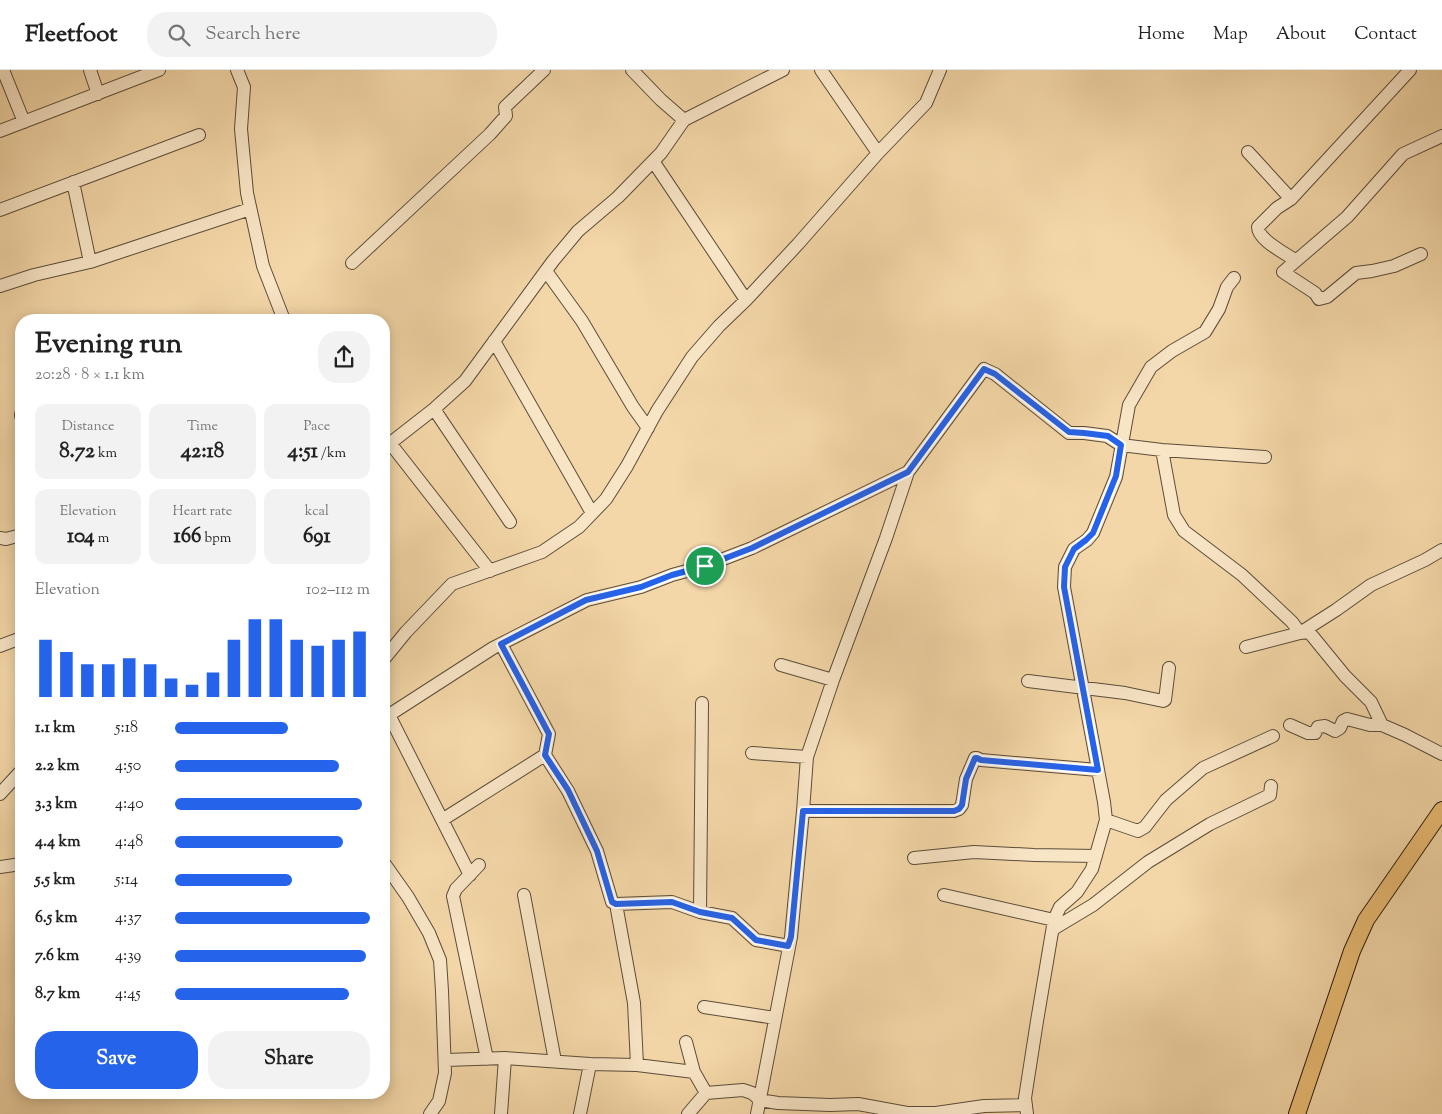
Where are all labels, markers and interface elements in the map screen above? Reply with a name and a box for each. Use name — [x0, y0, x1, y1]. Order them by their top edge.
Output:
search box — [147, 12, 497, 57]
text: Fleetfoot — [25, 18, 117, 52]
icon: search — [165, 21, 193, 49]
text: Search here — [205, 21, 301, 48]
text: Home — [1138, 22, 1185, 48]
text: Map — [1213, 22, 1248, 48]
text: About — [1276, 22, 1326, 48]
text: Contact — [1354, 22, 1417, 48]
text: Evening run — [35, 325, 182, 365]
button: share — [318, 331, 370, 383]
text: 20:28 · 8 × 1.1 km — [35, 364, 145, 387]
text: Distance — [62, 417, 115, 437]
text: Time — [187, 417, 218, 437]
text: Pace — [303, 417, 330, 437]
text: 8.72 — [59, 437, 95, 467]
text: 42:18 — [181, 437, 224, 467]
text: 4:51 — [287, 437, 318, 467]
text: km — [95, 444, 117, 464]
text: /km — [318, 444, 346, 464]
text: Elevation — [60, 502, 117, 522]
text: Heart rate — [173, 502, 232, 522]
text: kcal — [305, 502, 329, 522]
text: 104 — [67, 522, 95, 552]
text: 166 — [174, 522, 202, 552]
text: 691 — [303, 522, 331, 552]
text: m — [95, 529, 109, 549]
text: bpm — [202, 529, 231, 549]
pin — [684, 545, 726, 587]
icon: arrive — [691, 552, 719, 580]
text: Elevation — [35, 579, 100, 602]
text: 102–112 m — [306, 579, 370, 602]
text: 1.1 km — [35, 717, 75, 740]
text: 5:18 — [115, 717, 138, 740]
text: 2.2 km — [35, 755, 79, 778]
text: 4:50 — [115, 755, 141, 778]
text: 3.3 km — [35, 793, 77, 816]
text: 4:40 — [115, 793, 144, 816]
text: 4.4 km — [35, 831, 81, 854]
text: 4:48 — [115, 831, 143, 854]
text: 5.5 km — [35, 869, 75, 892]
text: 5:14 — [115, 869, 138, 892]
text: 6.5 km — [35, 907, 78, 930]
text: 4:37 — [115, 907, 142, 930]
text: 7.6 km — [35, 945, 79, 968]
text: 4:39 — [115, 945, 141, 968]
text: 8.7 km — [35, 983, 80, 1006]
text: 4:45 — [115, 983, 141, 1006]
button: Save — [35, 1031, 198, 1089]
button: Share — [208, 1031, 370, 1089]

